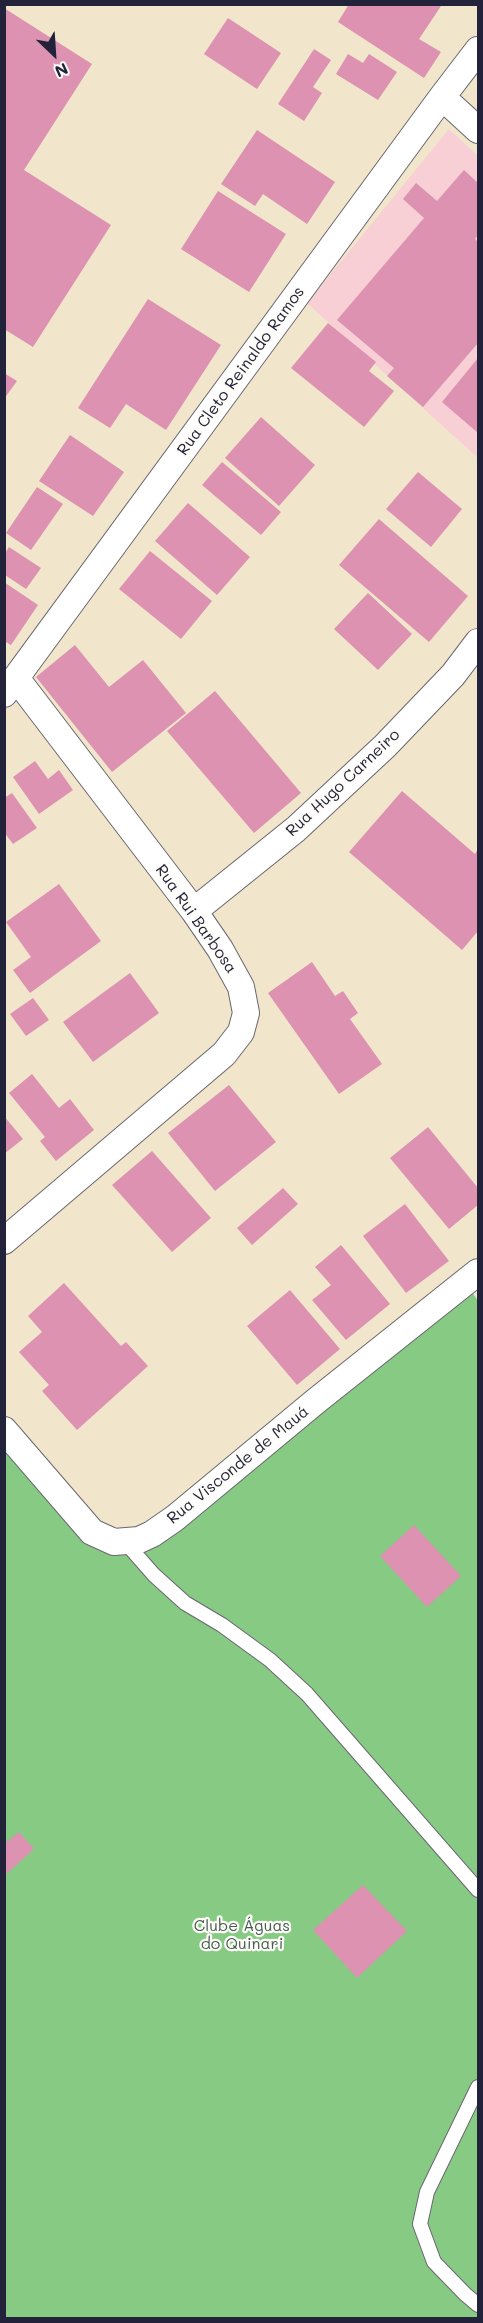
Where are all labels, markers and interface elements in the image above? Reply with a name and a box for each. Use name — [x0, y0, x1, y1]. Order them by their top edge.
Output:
north arrow — [24, 24, 84, 84]
text: N — [52, 59, 72, 83]
street label: Rua Cleto Reinaldo Ramos — [173, 283, 309, 459]
street label: Rua Hugo Carneiro — [282, 725, 404, 841]
street label: Rua Rui Barbosa — [151, 861, 241, 977]
street label: Rua Visconde de Mauá — [163, 1402, 313, 1528]
park label: Clube Águas do Quinari — [194, 1916, 290, 1954]

